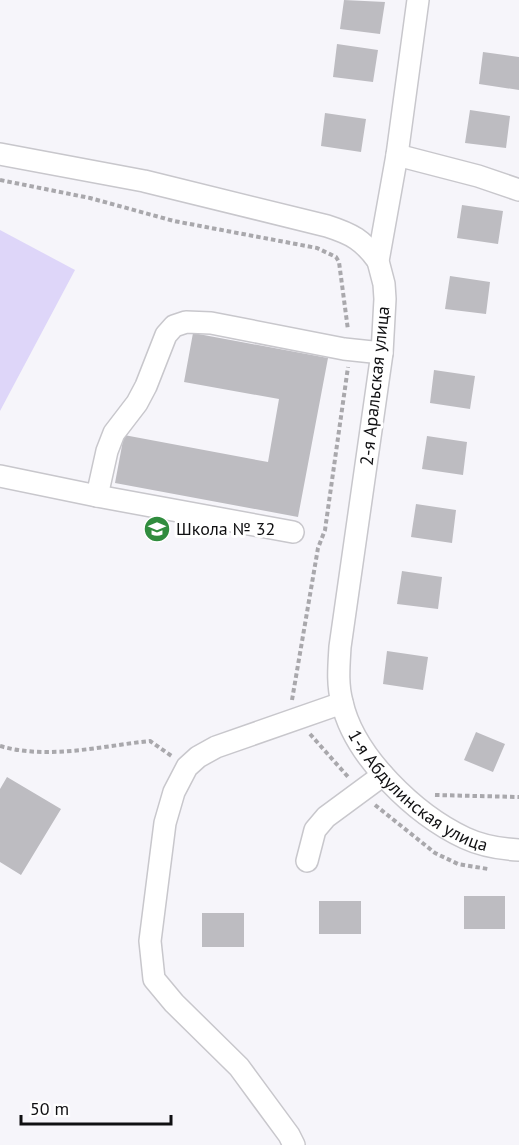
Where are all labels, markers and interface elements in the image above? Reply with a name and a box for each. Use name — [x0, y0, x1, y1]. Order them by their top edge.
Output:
street label: 2-я Аральская улица — [355, 305, 394, 467]
school or university icon: Школа № 32 — [142, 514, 172, 544]
place label: Школа № 32 — [176, 517, 275, 540]
street label: 1-я Абдулинская улица — [343, 726, 490, 856]
scale bar — [21, 1088, 171, 1126]
text: 50 m — [30, 1097, 69, 1120]

